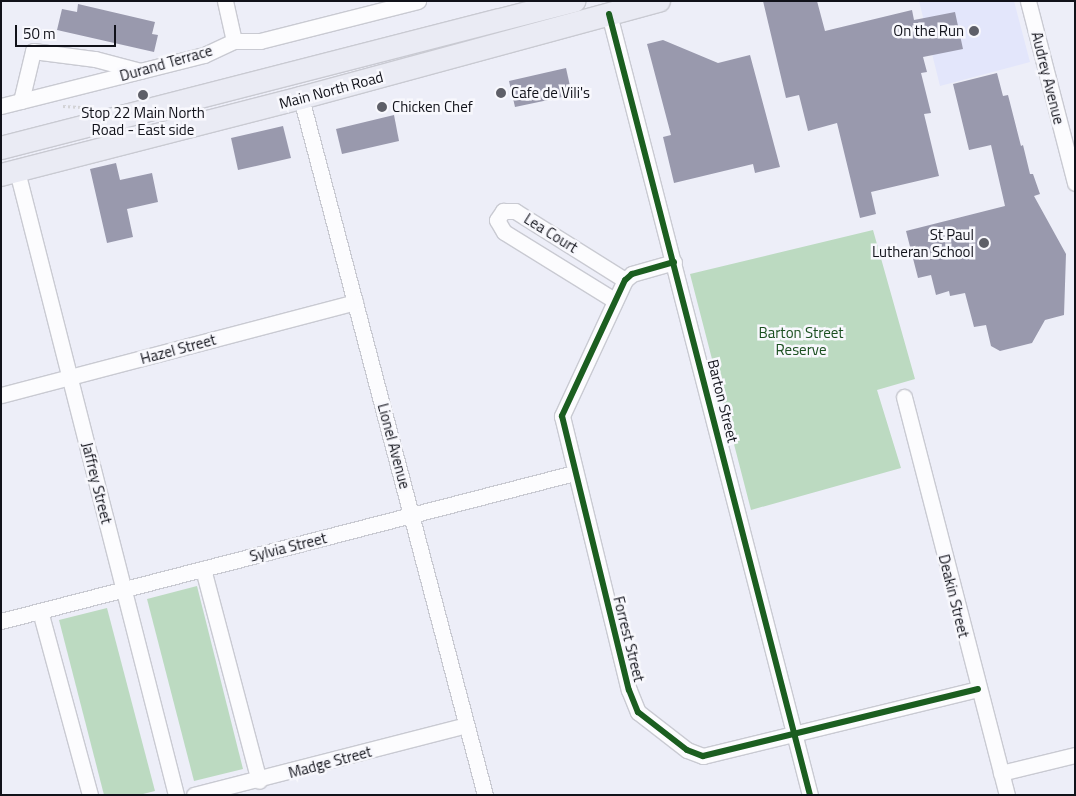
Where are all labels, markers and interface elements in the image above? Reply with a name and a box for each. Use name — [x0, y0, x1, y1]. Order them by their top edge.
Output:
scale bar — [18, 15, 119, 47]
text: 50 m — [23, 22, 56, 45]
place label: On the Run — [893, 22, 964, 40]
marker: On the Run — [968, 25, 980, 37]
street label: Audrey Avenue — [1028, 30, 1068, 126]
street label: Durand Terrace — [118, 41, 214, 85]
street label: Main North Road — [277, 67, 385, 113]
place label: Cafe de Vili's — [511, 84, 590, 102]
marker: Cafe de Vili's — [495, 87, 507, 99]
marker: Stop 22 Main North Road - East side — [137, 89, 149, 101]
place label: Chicken Chef — [392, 98, 473, 116]
marker: Chicken Chef — [376, 101, 388, 113]
place label: Stop 22 Main North Road - East side — [81, 103, 205, 138]
street label: Lea Court — [521, 210, 581, 256]
place label: St Paul Lutheran School — [872, 225, 974, 260]
marker: St Paul Lutheran School — [978, 237, 990, 249]
park label: Barton Street Reserve — [758, 323, 844, 358]
street label: Hazel Street — [138, 330, 218, 368]
street label: Barton Street — [704, 358, 742, 444]
street label: Lionel Avenue — [374, 401, 414, 491]
street label: Jaffrey Street — [78, 440, 116, 526]
street label: Sylvia Street — [248, 529, 328, 565]
street label: Deakin Street — [935, 552, 973, 640]
street label: Forrest Street — [610, 594, 648, 684]
street label: Madge Street — [286, 742, 374, 782]

